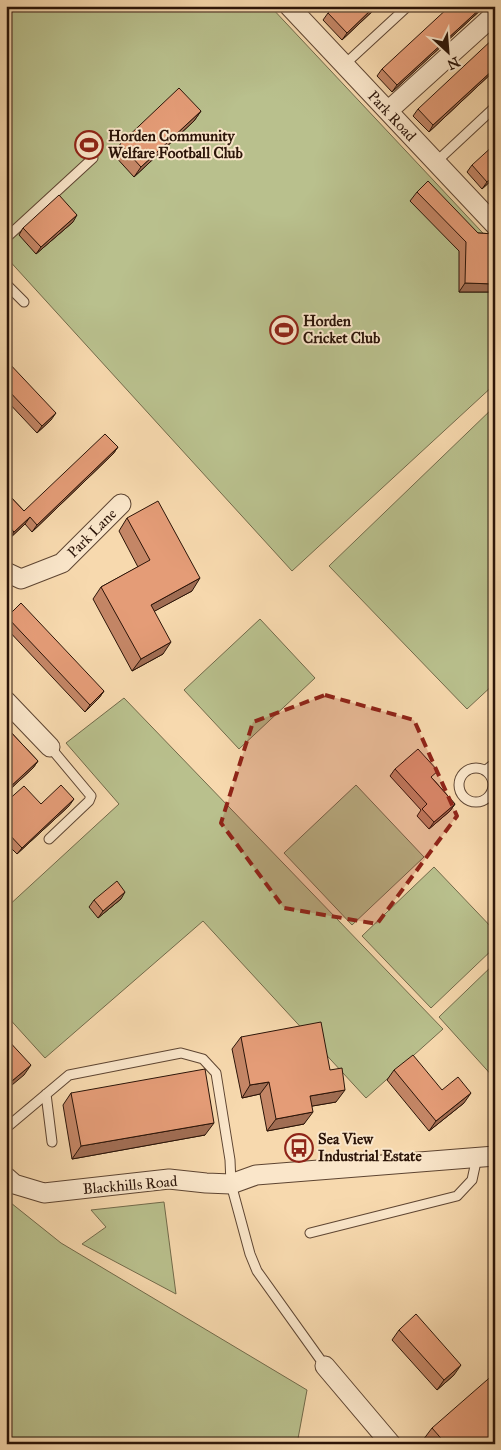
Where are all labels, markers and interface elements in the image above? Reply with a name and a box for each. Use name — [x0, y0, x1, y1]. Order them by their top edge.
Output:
north arrow — [424, 28, 474, 78]
text: N — [444, 53, 463, 74]
street label: Park Road — [364, 87, 420, 145]
place label: Horden Community Welfare Football Club — [108, 127, 244, 162]
sports icon: Horden Community Welfare Football Club — [74, 130, 104, 160]
place label: Horden Cricket Club — [303, 312, 381, 347]
sports icon: Horden Cricket Club — [269, 315, 299, 345]
street label: Park Lane — [64, 505, 120, 561]
place label: Sea View Industrial Estate — [318, 1130, 422, 1165]
bus stop icon: Sea View Industrial Estate — [284, 1133, 314, 1163]
street label: Blackhills Road — [82, 1172, 178, 1198]

